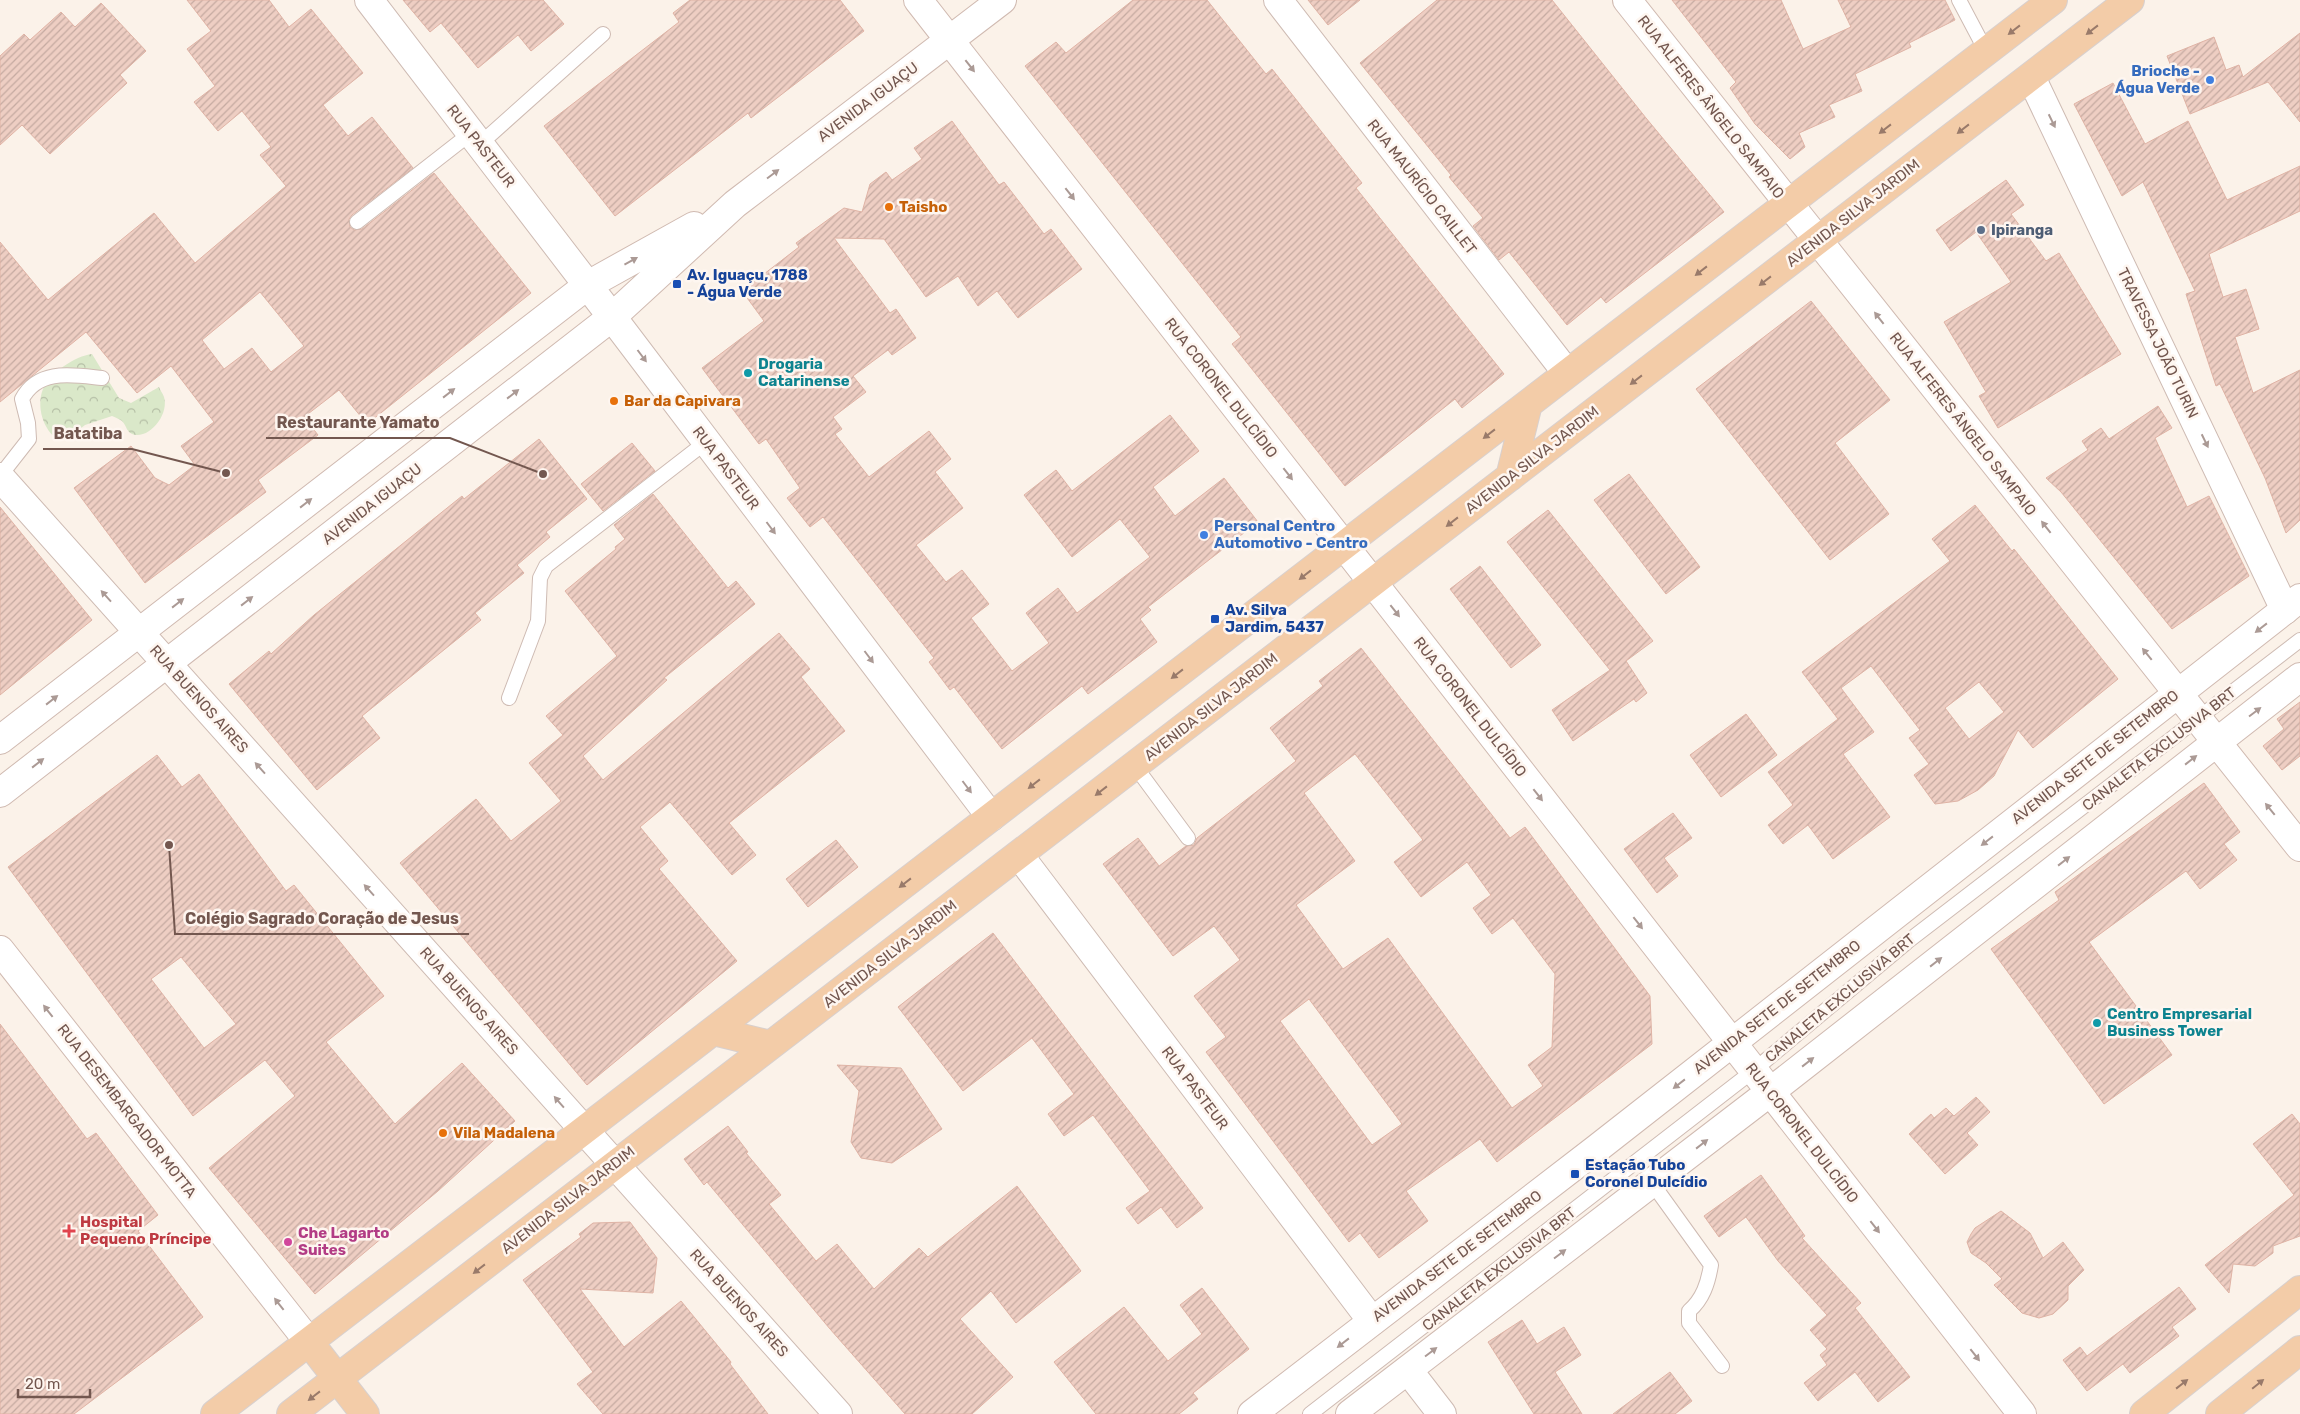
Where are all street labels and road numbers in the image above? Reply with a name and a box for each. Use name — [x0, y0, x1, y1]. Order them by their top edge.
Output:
street label: RUA ALFERES ÂNGELO SAMPAIO — [1634, 12, 1788, 202]
street label: AVENIDA IGUAÇU — [814, 58, 922, 146]
street label: RUA PASTEUR — [443, 101, 519, 191]
street label: RUA MAURÍCIO CAILLET — [1364, 116, 1480, 258]
street label: AVENIDA SILVA JARDIM — [1783, 155, 1923, 271]
street label: TRAVESSA JOÃO TURIN — [2114, 265, 2202, 421]
street label: RUA CORONEL DULCÍDIO — [1161, 314, 1281, 462]
street label: RUA ALFERES ÂNGELO SAMPAIO — [1886, 329, 2040, 519]
street label: AVENIDA SILVA JARDIM — [1462, 402, 1602, 518]
street label: RUA PASTEUR — [689, 423, 763, 513]
street label: AVENIDA IGUAÇU — [319, 460, 425, 548]
street label: RUA CORONEL DULCÍDIO — [1410, 633, 1530, 781]
street label: RUA BUENOS AIRES — [146, 641, 252, 757]
street label: AVENIDA SILVA JARDIM — [1141, 649, 1281, 765]
street label: CANALETA EXCLUSIVA BRT — [2079, 683, 2240, 815]
street label: AVENIDA SETE DE SETEMBRO — [2008, 686, 2182, 828]
street label: AVENIDA SILVA JARDIM — [820, 896, 960, 1012]
street label: CANALETA EXCLUSIVA BRT — [1761, 930, 1919, 1066]
street label: AVENIDA SETE DE SETEMBRO — [1690, 936, 1864, 1078]
street label: RUA BUENOS AIRES — [416, 943, 522, 1059]
street label: RUA DESEMBARGADOR MOTTA — [54, 1021, 200, 1201]
street label: RUA PASTEUR — [1158, 1043, 1232, 1133]
street label: RUA CORONEL DULCÍDIO — [1742, 1059, 1862, 1207]
street label: AVENIDA SILVA JARDIM — [498, 1142, 638, 1258]
street label: AVENIDA SETE DE SETEMBRO — [1369, 1186, 1545, 1326]
street label: CANALETA EXCLUSIVA BRT — [1419, 1203, 1580, 1335]
street label: RUA BUENOS AIRES — [686, 1245, 792, 1361]

